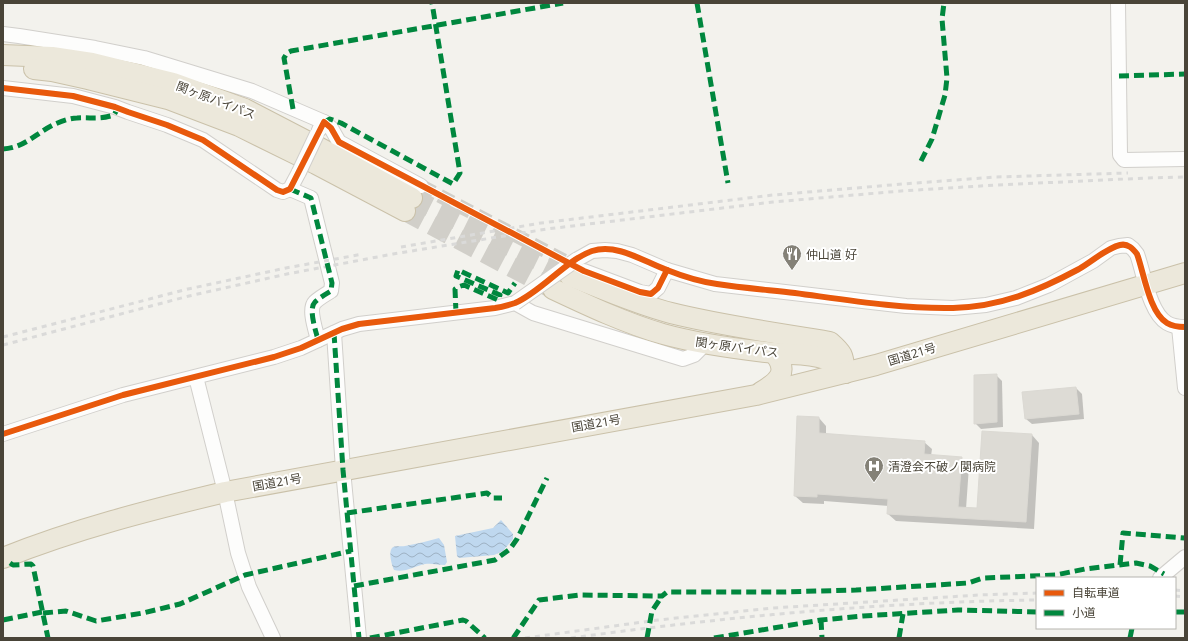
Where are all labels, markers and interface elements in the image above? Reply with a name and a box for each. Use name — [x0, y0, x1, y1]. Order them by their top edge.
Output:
street label: 関ヶ原バイパス — [174, 77, 258, 123]
restaurant icon: 仲山道 好 — [781, 243, 803, 271]
place label: 仲山道 好 — [806, 246, 857, 263]
street label: 関ヶ原バイパス — [694, 333, 780, 361]
street label: 国道21号 — [886, 339, 938, 369]
street label: 国道21号 — [570, 410, 622, 436]
hospital icon: 清澄会不破ノ関病院 — [863, 455, 885, 483]
place label: 清澄会不破ノ関病院 — [888, 458, 996, 475]
street label: 国道21号 — [251, 469, 303, 495]
legend — [1036, 577, 1176, 629]
text: 自転車道 — [1072, 584, 1120, 601]
text: 小道 — [1072, 604, 1096, 621]

